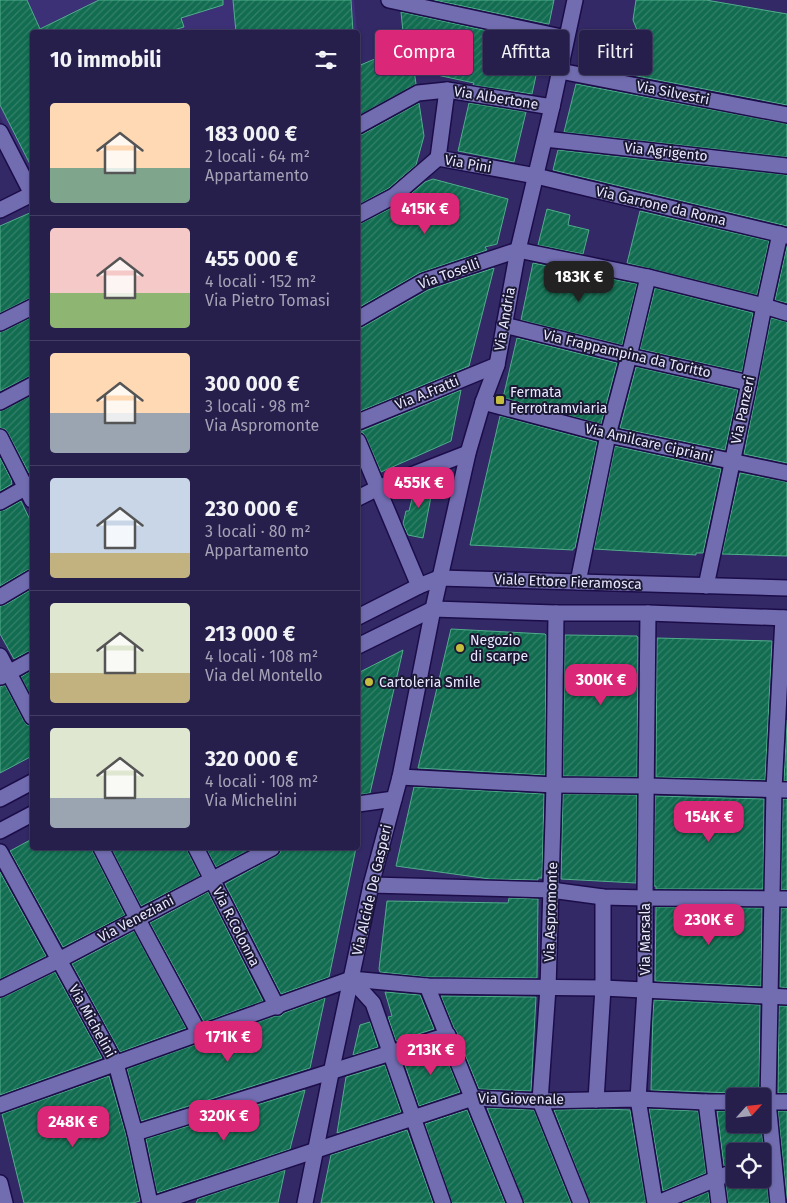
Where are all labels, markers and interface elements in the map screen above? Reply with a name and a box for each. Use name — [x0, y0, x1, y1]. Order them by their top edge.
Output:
chip: Compra — [375, 30, 473, 75]
chip: Affitta — [483, 30, 569, 75]
chip: Filtri — [579, 30, 652, 75]
icon: filters — [312, 46, 340, 74]
text: 10 immobili — [50, 47, 161, 73]
street label: Via Silvestri — [635, 78, 711, 108]
street label: Via Albertone — [453, 83, 539, 113]
text: 183 000 € — [205, 121, 297, 147]
icon: home — [90, 123, 150, 183]
street label: Via Agrigento — [624, 139, 708, 165]
text: 2 locali · 64 m² — [205, 147, 310, 166]
street label: Via Pini — [443, 152, 493, 176]
text: Appartamento — [205, 166, 309, 185]
street label: Via Garrone da Roma — [594, 183, 728, 229]
pin: 415K € — [384, 192, 466, 235]
text: 415K € — [401, 199, 449, 218]
text: 455 000 € — [205, 246, 298, 272]
icon: home — [90, 248, 150, 308]
street label: Via Toselli — [416, 255, 482, 293]
pin: 183K € — [538, 260, 620, 303]
text: 183K € — [555, 267, 603, 286]
text: 4 locali · 152 m² — [205, 272, 316, 291]
street label: Via Andria — [491, 286, 519, 352]
text: Via Pietro Tomasi — [205, 291, 330, 310]
street label: Via Frappampina da Toritto — [541, 326, 713, 382]
text: 300 000 € — [205, 371, 300, 397]
street label: Via A.Fratti — [393, 372, 461, 414]
icon: home — [90, 373, 150, 433]
street label: Via Panzeri — [727, 374, 759, 446]
place label: Fermata Ferrotramviaria — [510, 384, 607, 417]
marker: Fermata Ferrotramviaria — [494, 394, 506, 406]
text: 3 locali · 98 m² — [205, 397, 310, 416]
text: Via Aspromonte — [205, 416, 319, 435]
street label: Via Amilcare Cipriani — [583, 420, 715, 466]
pin: 455K € — [378, 466, 460, 509]
text: 455K € — [394, 473, 444, 492]
text: 230 000 € — [205, 496, 298, 522]
icon: home — [90, 498, 150, 558]
text: 3 locali · 80 m² — [205, 522, 311, 541]
text: Appartamento — [205, 541, 309, 560]
street label: Viale Ettore Fieramosca — [494, 571, 642, 593]
text: 213 000 € — [205, 621, 295, 647]
icon: home — [90, 623, 150, 683]
place label: Negozio di scarpe — [470, 632, 528, 665]
marker: Negozio di scarpe — [454, 642, 466, 654]
text: 4 locali · 108 m² — [205, 647, 318, 666]
pin: 300K € — [560, 664, 642, 706]
text: Via del Montello — [205, 666, 323, 685]
text: 300K € — [576, 670, 626, 689]
place label: Cartoleria Smile — [379, 674, 480, 691]
marker: Cartoleria Smile — [363, 676, 375, 688]
text: 320 000 € — [205, 746, 298, 772]
icon: home — [90, 748, 150, 808]
text: 4 locali · 108 m² — [205, 772, 318, 791]
text: Via Michelini — [205, 791, 297, 810]
pin: 154K € — [668, 800, 750, 843]
text: 154K € — [685, 807, 733, 826]
street label: Via Alcide De Gasperi — [349, 823, 395, 957]
street label: Via Aspromonte — [541, 862, 561, 962]
street label: Via R.Colonna — [209, 885, 263, 969]
street label: Via Veneziani — [95, 892, 177, 946]
street label: Via Marsala — [637, 903, 654, 975]
pin: 230K € — [668, 904, 750, 946]
text: 230K € — [684, 910, 734, 929]
street label: Via Michelini — [65, 982, 119, 1060]
pin: 171K € — [187, 1020, 269, 1063]
text: 171K € — [205, 1027, 251, 1046]
pin: 213K € — [390, 1034, 472, 1076]
text: 213K € — [407, 1040, 455, 1059]
north arrow — [726, 1088, 771, 1132]
map controls — [726, 1088, 771, 1188]
street label: Via Giovenale — [478, 1090, 564, 1108]
pin: 320K € — [183, 1100, 265, 1142]
pin: 248K € — [32, 1106, 114, 1148]
text: 320K € — [199, 1106, 249, 1125]
text: 248K € — [48, 1112, 98, 1131]
button: locate — [726, 1143, 771, 1188]

